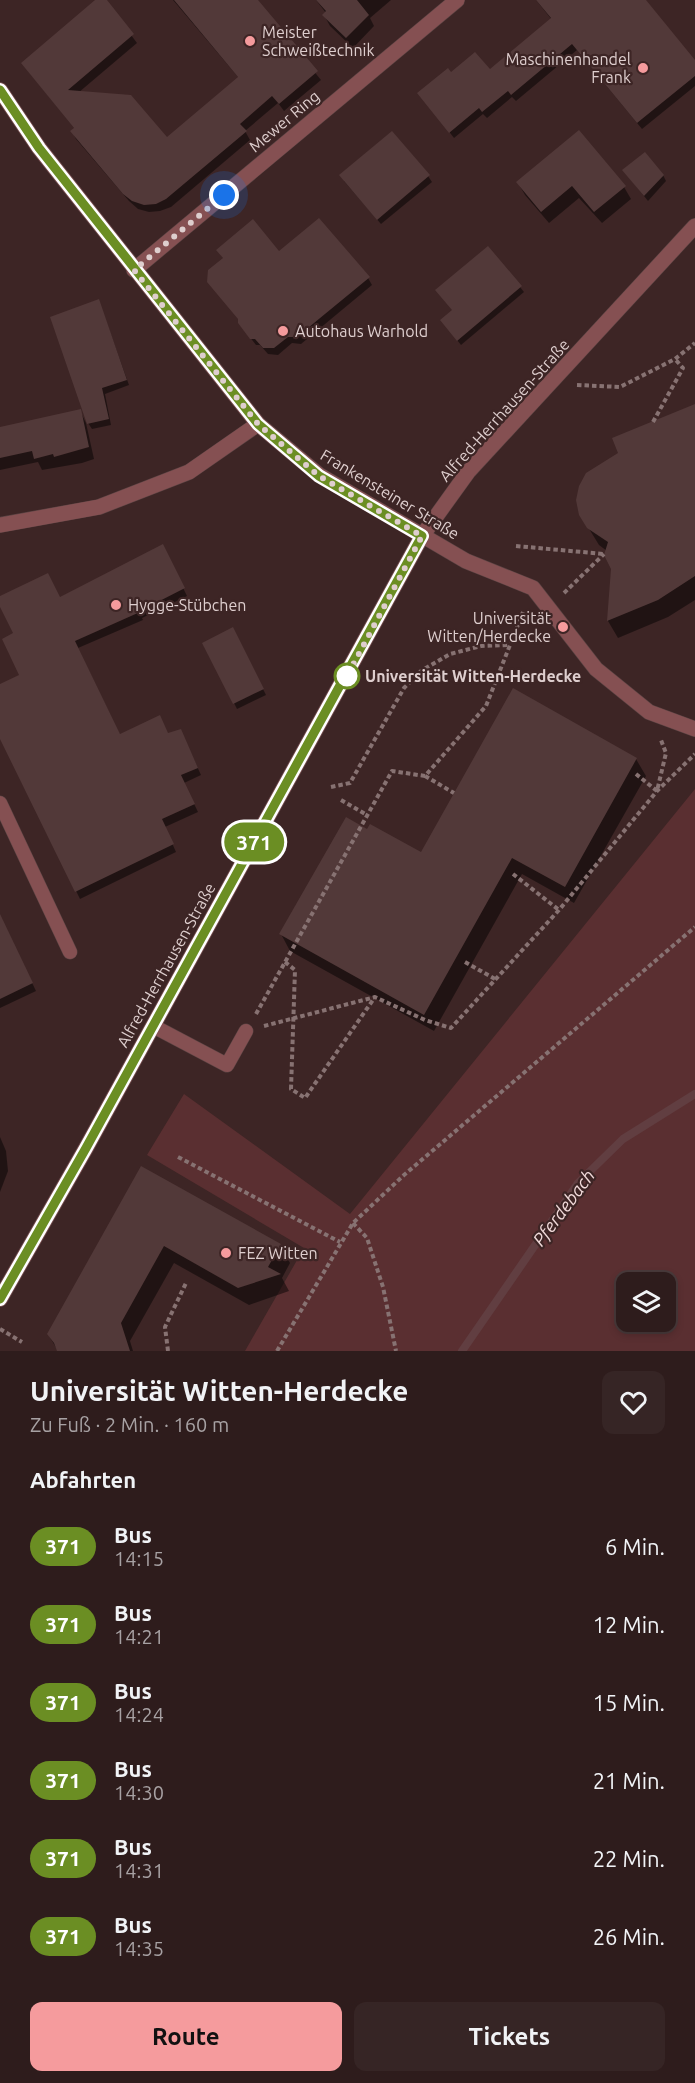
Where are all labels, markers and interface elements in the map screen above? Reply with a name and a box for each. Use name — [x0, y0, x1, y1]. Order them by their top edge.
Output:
place label: Meister Schweißtechnik — [262, 23, 374, 59]
marker: Meister Schweißtechnik — [243, 34, 257, 48]
place label: Maschinenhandel Frank — [505, 50, 631, 86]
marker: Maschinenhandel Frank — [636, 61, 650, 75]
street label: Mewer Ring — [245, 86, 323, 156]
your location — [209, 180, 239, 210]
place label: Autohaus Warhold — [295, 322, 428, 340]
marker: Autohaus Warhold — [276, 324, 290, 338]
street label: Alfred-Herrhausen-Straße — [435, 335, 573, 485]
street label: Frankensteiner Straße — [317, 446, 463, 542]
place label: Hygge-Stübchen — [128, 596, 246, 614]
marker: Hygge-Stübchen — [109, 598, 123, 612]
place label: Universität Witten/Herdecke — [427, 609, 552, 645]
marker: Universität Witten/Herdecke — [556, 620, 570, 634]
marker: Universität Witten-Herdecke — [334, 663, 360, 689]
place label: Universität Witten-Herdecke — [365, 667, 581, 685]
line badge: 371 — [220, 822, 288, 862]
text: 371 — [236, 830, 272, 854]
street label: Alfred-Herrhausen-Straße — [113, 880, 219, 1050]
water label: Pferdebach — [528, 1165, 599, 1250]
place label: FEZ Witten — [238, 1244, 318, 1262]
marker: FEZ Witten — [219, 1246, 233, 1260]
map controls — [616, 1272, 676, 1332]
button: layers — [616, 1272, 676, 1332]
button: heart — [602, 1371, 665, 1434]
text: Universität Witten-Herdecke — [30, 1375, 408, 1406]
text: Zu Fuß · 2 Min. · 160 m — [30, 1413, 229, 1436]
text: Abfahrten — [30, 1467, 136, 1492]
text: Bus — [114, 1522, 152, 1547]
text: 371 — [45, 1534, 81, 1558]
text: 6 Min. — [605, 1534, 665, 1559]
text: 14:15 — [114, 1547, 164, 1570]
text: Bus — [114, 1600, 152, 1625]
text: 371 — [45, 1612, 81, 1636]
text: 12 Min. — [593, 1612, 665, 1637]
text: 14:21 — [114, 1625, 164, 1648]
text: Bus — [114, 1678, 152, 1703]
text: 371 — [45, 1690, 81, 1714]
text: 15 Min. — [593, 1690, 665, 1715]
text: 14:24 — [114, 1703, 164, 1726]
text: Bus — [114, 1756, 152, 1781]
text: 371 — [45, 1768, 81, 1792]
text: 21 Min. — [593, 1768, 665, 1793]
text: 14:30 — [114, 1781, 164, 1804]
text: Bus — [114, 1834, 152, 1859]
text: 371 — [45, 1846, 81, 1870]
text: 22 Min. — [593, 1846, 665, 1871]
text: 14:31 — [114, 1859, 164, 1882]
text: Bus — [114, 1912, 152, 1937]
text: 371 — [45, 1924, 81, 1948]
text: 26 Min. — [593, 1924, 665, 1949]
text: 14:35 — [114, 1937, 164, 1960]
button: Route — [30, 2002, 342, 2071]
button: Tickets — [354, 2002, 665, 2071]

